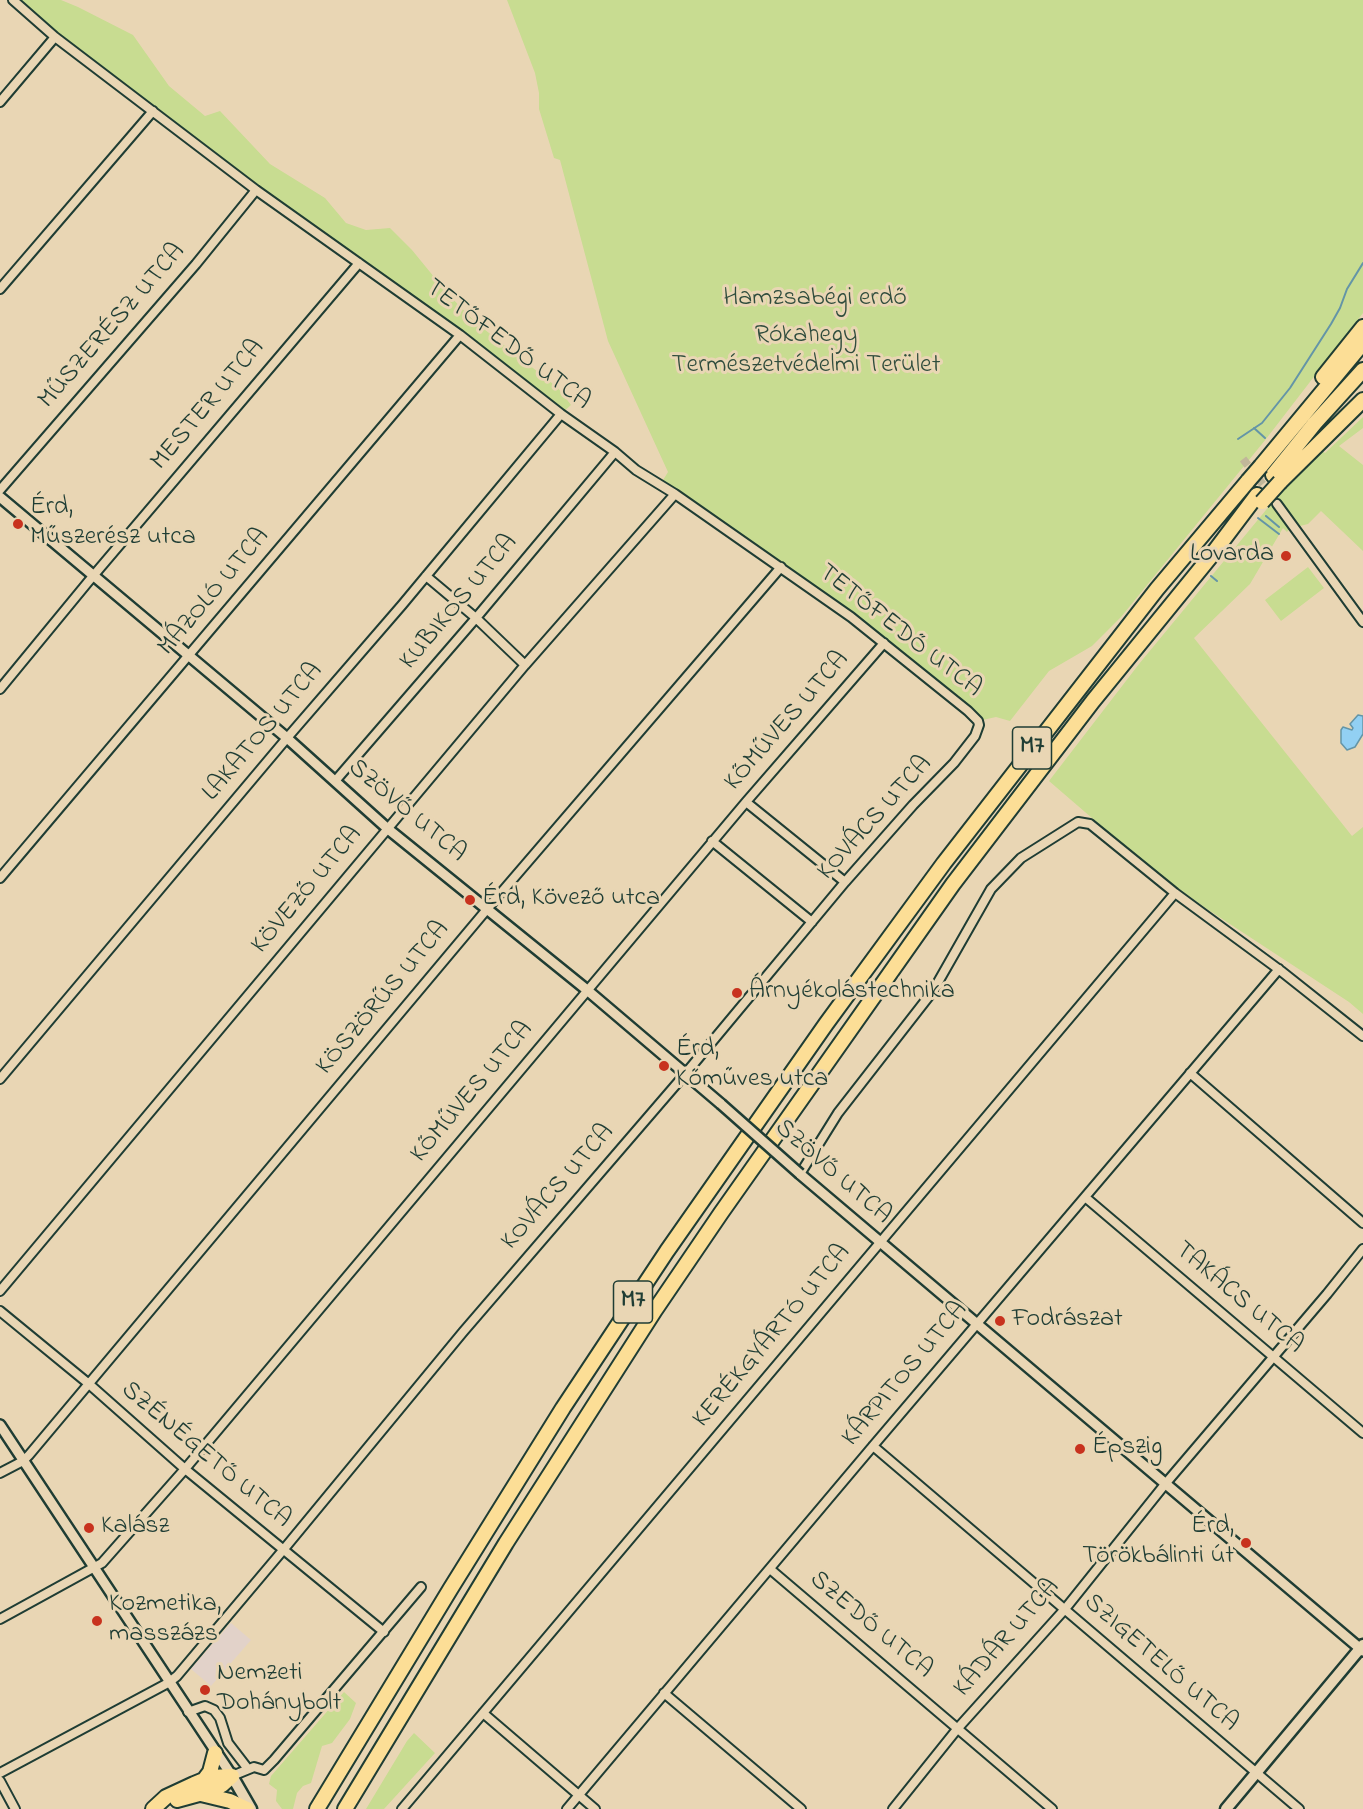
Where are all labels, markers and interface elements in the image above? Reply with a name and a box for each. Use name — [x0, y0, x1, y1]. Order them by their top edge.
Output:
street label: MŰSZERÉSZ UTCA — [33, 238, 193, 416]
street label: TETŐFEDŐ UTCA — [418, 274, 596, 418]
park label: Hamzsabégi erdő — [723, 284, 907, 316]
park label: Rókahegy Természetvédelmi Terület — [672, 321, 940, 382]
street label: MESTER UTCA — [145, 334, 273, 478]
place label: Érd, Műszerész utca — [30, 493, 196, 554]
marker: Érd, Műszerész utca — [11, 517, 25, 531]
street label: MÁZOLÓ UTCA — [152, 523, 278, 663]
street label: KUBIKOS UTCA — [394, 529, 526, 677]
place label: Lovarda — [1190, 540, 1274, 572]
marker: Lovarda — [1279, 549, 1293, 563]
street label: TETŐFEDŐ UTCA — [811, 558, 987, 706]
street label: KŐMŰVES UTCA — [719, 646, 857, 798]
street label: LAKATOS UTCA — [197, 657, 331, 809]
road number: M7 — [1012, 727, 1052, 769]
street label: KOVÁCS UTCA — [812, 750, 940, 888]
street label: SZÖVŐ UTCA — [340, 753, 472, 871]
street label: KÖVEZŐ UTCA — [246, 821, 370, 961]
place label: Érd, Kövező utca — [482, 884, 660, 916]
marker: Érd, Kövező utca — [463, 893, 477, 907]
street label: KÖSZÖRŰS UTCA — [311, 916, 457, 1082]
place label: Árnyékolástechnika — [749, 977, 955, 1009]
marker: Árnyékolástechnika — [730, 986, 744, 1000]
street label: KŐMŰVES UTCA — [405, 1016, 541, 1170]
place label: Érd, Kőműves utca — [676, 1035, 828, 1096]
marker: Érd, Kőműves utca — [657, 1059, 671, 1073]
street label: SZÖVŐ UTCA — [767, 1114, 897, 1232]
street label: KOVÁCS UTCA — [496, 1119, 622, 1257]
street label: TAKÁCS UTCA — [1167, 1236, 1309, 1362]
street label: KERÉKGYÁRTÓ UTCA — [687, 1239, 859, 1435]
road number: M7 — [614, 1281, 652, 1323]
street label: KÁRPITOS UTCA — [836, 1296, 976, 1454]
place label: Fodrászat — [1012, 1305, 1123, 1337]
marker: Fodrászat — [993, 1314, 1007, 1328]
street label: SZÉNÉGETŐ UTCA — [114, 1376, 296, 1536]
place label: Épszig — [1092, 1433, 1162, 1465]
marker: Épszig — [1073, 1442, 1087, 1456]
place label: Kalász — [101, 1512, 169, 1544]
place label: Érd, Törökbálinti út — [1082, 1512, 1234, 1574]
marker: Kalász — [82, 1521, 96, 1535]
marker: Érd, Törökbálinti út — [1239, 1536, 1253, 1550]
street label: SZEDŐ UTCA — [802, 1565, 938, 1687]
street label: KÁDÁR UTCA — [948, 1574, 1068, 1704]
street label: SZIGETELŐ UTCA — [1076, 1588, 1244, 1740]
place label: Kozmetika, masszázs — [109, 1590, 221, 1652]
marker: Kozmetika, masszázs — [90, 1614, 104, 1628]
place label: Nemzeti Dohánybolt — [217, 1659, 341, 1720]
marker: Nemzeti Dohánybolt — [198, 1683, 212, 1697]

